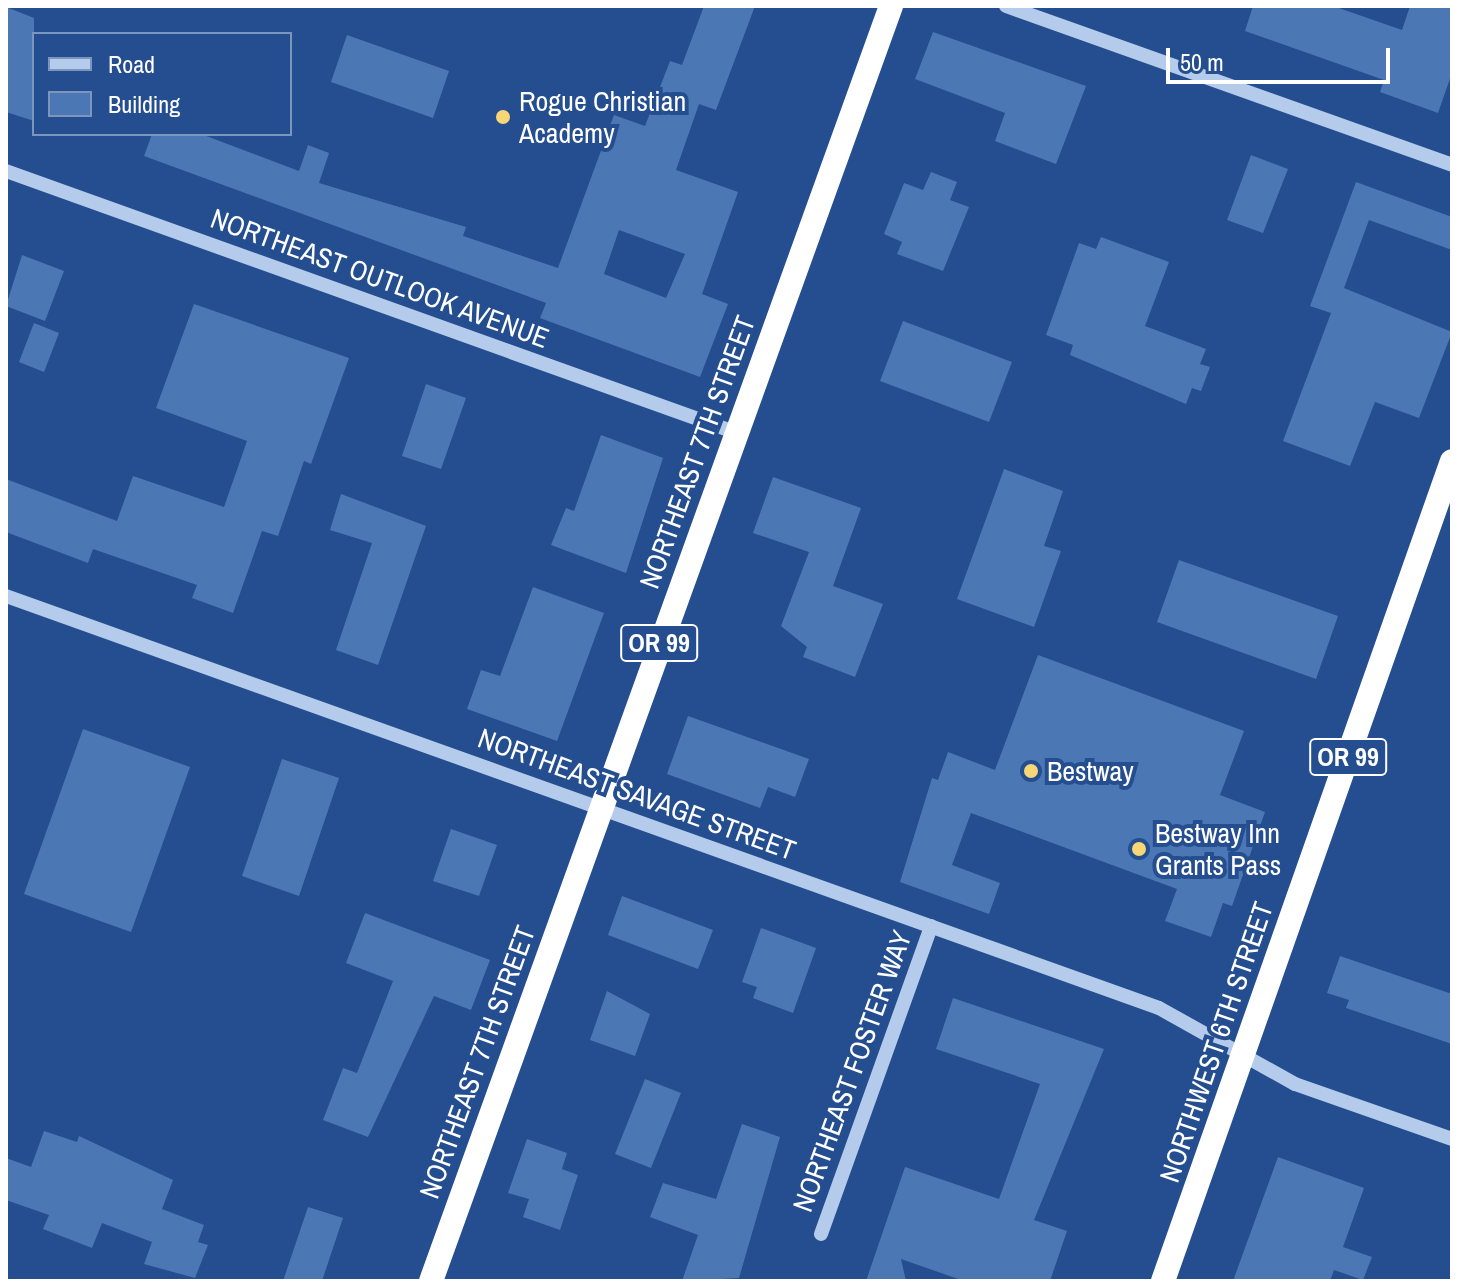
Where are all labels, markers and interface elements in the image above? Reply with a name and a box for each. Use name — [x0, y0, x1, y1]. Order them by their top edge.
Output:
legend — [32, 32, 292, 136]
scale bar — [1170, 32, 1394, 82]
text: 50 m — [1180, 46, 1224, 78]
text: Road — [108, 48, 155, 80]
place label: Rogue Christian Academy — [519, 84, 686, 150]
text: Building — [108, 88, 180, 120]
marker: Rogue Christian Academy — [494, 108, 512, 126]
street label: NORTHEAST OUTLOOK AVENUE — [206, 201, 554, 355]
street label: NORTHEAST 7TH STREET — [632, 311, 762, 593]
road number: OR 99 — [619, 621, 699, 665]
street label: NORTHEAST SAVAGE STREET — [474, 721, 800, 867]
road number: OR 99 — [1308, 735, 1388, 779]
place label: Bestway — [1047, 754, 1134, 788]
marker: Bestway — [1022, 762, 1040, 780]
place label: Bestway Inn Grants Pass — [1155, 816, 1281, 882]
marker: Bestway Inn Grants Pass — [1130, 840, 1148, 858]
street label: NORTHWEST 6TH STREET — [1152, 897, 1280, 1187]
street label: NORTHEAST 7TH STREET — [412, 921, 542, 1203]
street label: NORTHEAST FOSTER WAY — [785, 926, 919, 1216]

